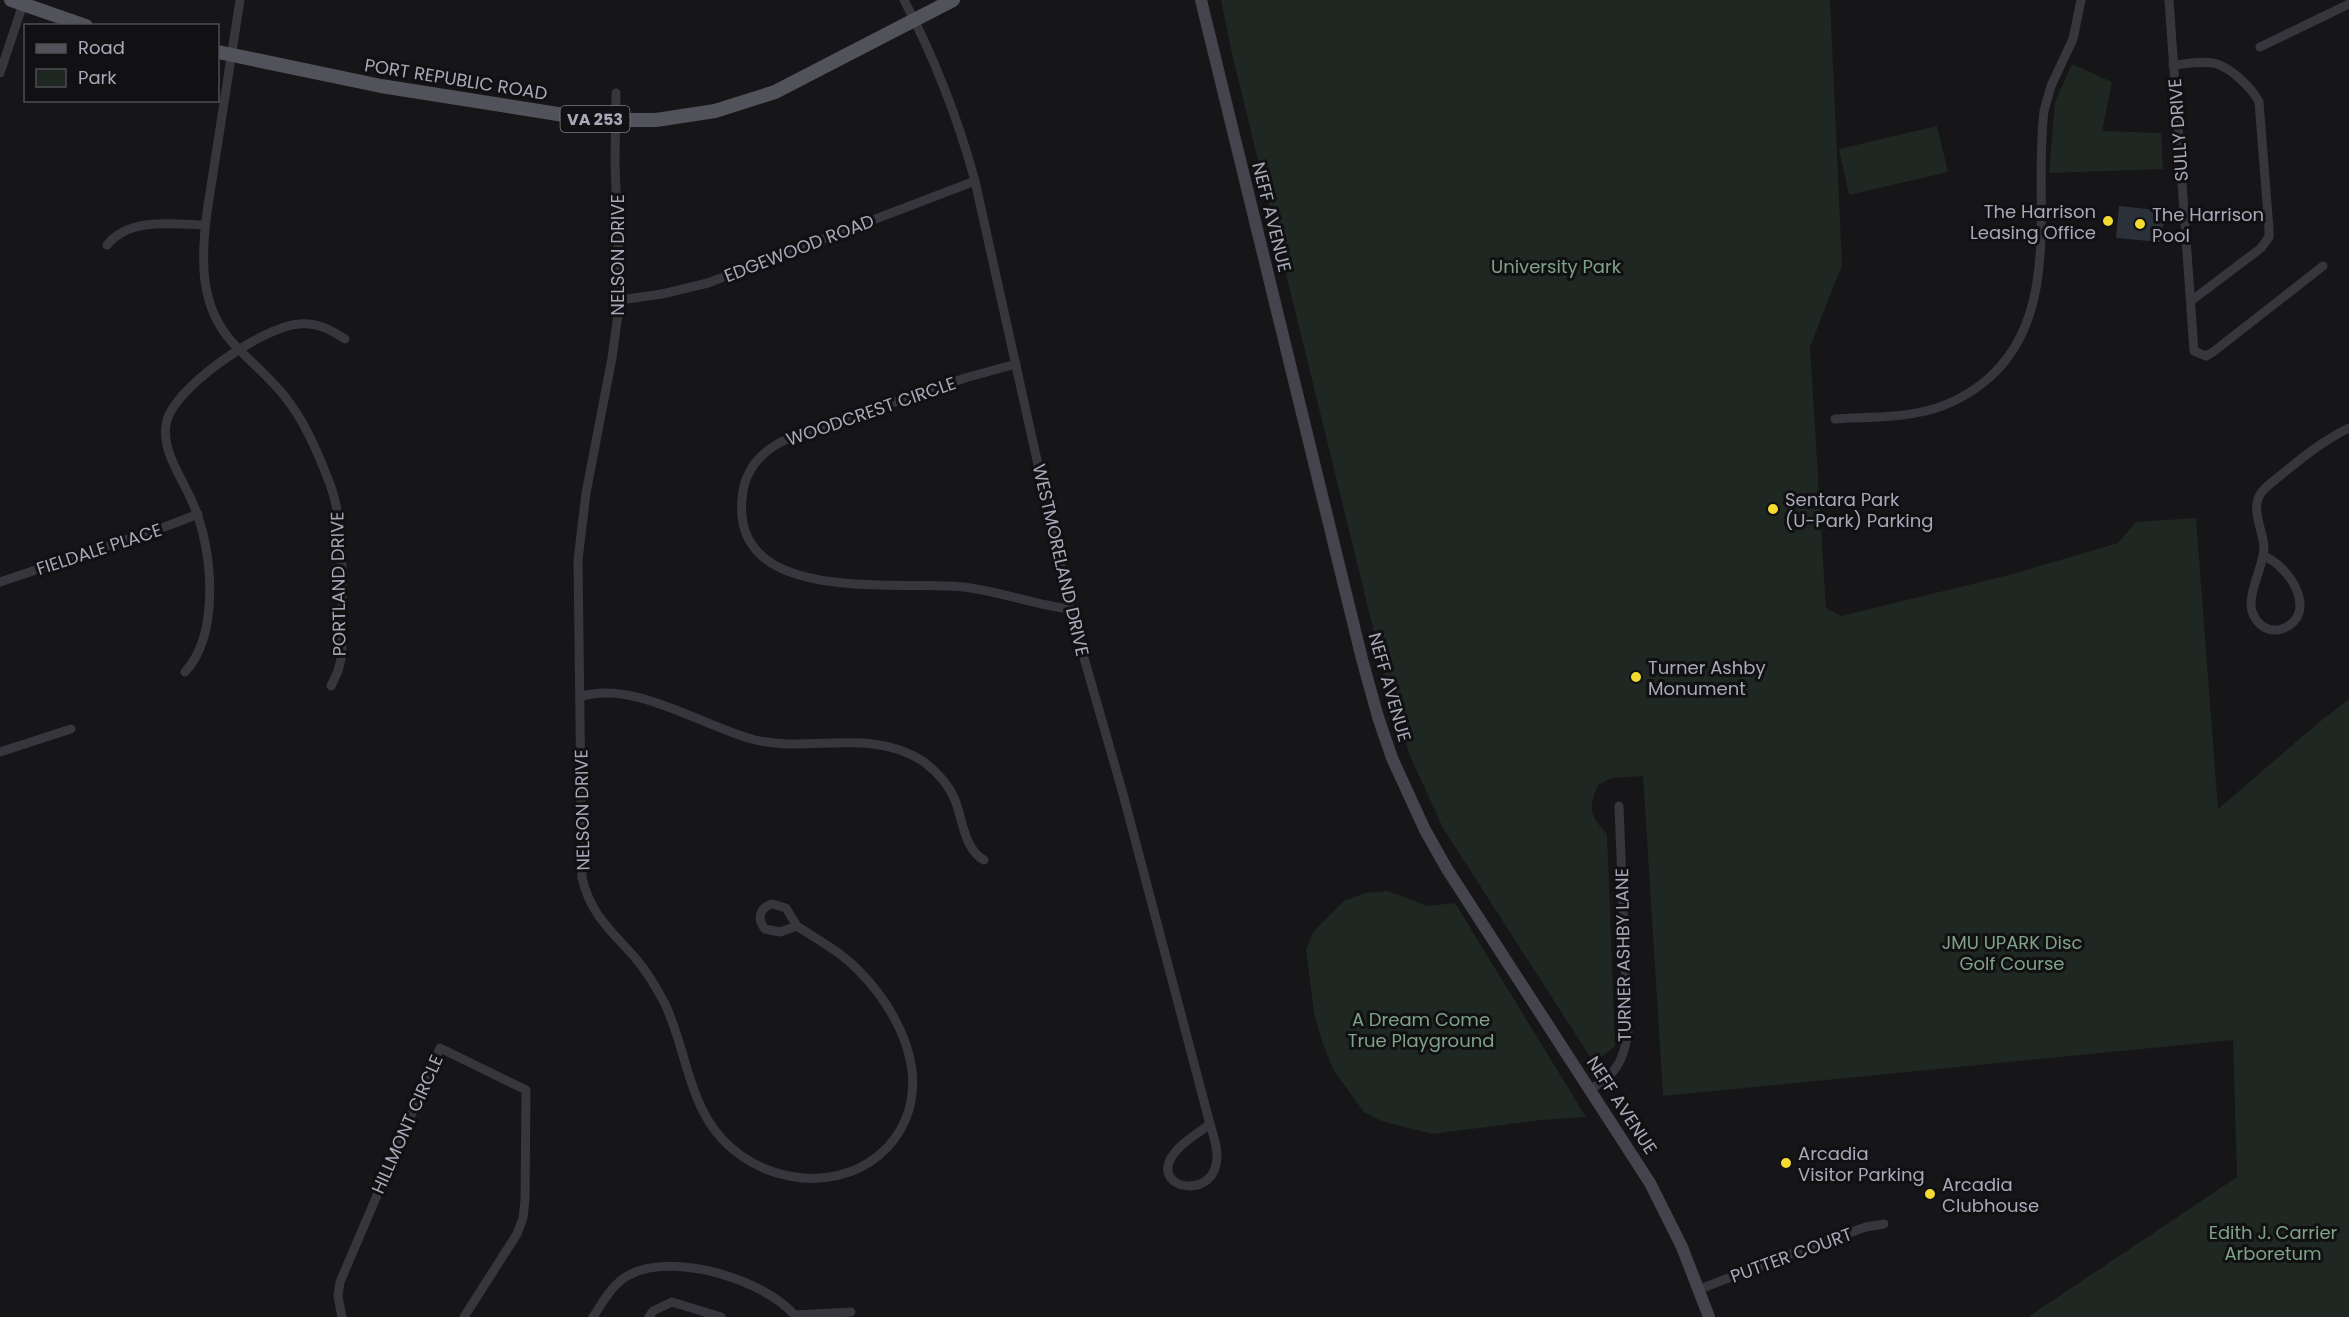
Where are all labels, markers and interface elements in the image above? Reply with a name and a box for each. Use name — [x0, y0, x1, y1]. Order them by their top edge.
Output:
legend — [24, 24, 219, 102]
text: Road — [78, 35, 125, 60]
street label: PORT REPUBLIC ROAD — [363, 52, 549, 106]
text: Park — [78, 65, 117, 90]
street label: SULLY DRIVE — [2162, 78, 2194, 182]
road number: VA 253 — [560, 106, 630, 132]
street label: NEFF AVENUE — [1246, 159, 1298, 275]
street label: NELSON DRIVE — [605, 194, 630, 316]
place label: The Harrison Leasing Office — [1970, 199, 2096, 245]
place label: The Harrison Pool — [2152, 202, 2264, 248]
street label: EDGEWOOD ROAD — [721, 208, 877, 288]
marker: The Harrison Leasing Office — [2101, 214, 2115, 228]
marker: The Harrison Pool — [2133, 217, 2147, 231]
park label: University Park — [1491, 254, 1622, 279]
street label: WOODCREST CIRCLE — [783, 370, 959, 452]
street label: WESTMORELAND DRIVE — [1027, 461, 1095, 659]
place label: Sentara Park (U-Park) Parking — [1785, 487, 1933, 533]
marker: Sentara Park (U-Park) Parking — [1766, 502, 1780, 516]
street label: PORTLAND DRIVE — [324, 511, 352, 657]
street label: FIELDALE PLACE — [33, 517, 165, 581]
street label: NEFF AVENUE — [1362, 630, 1418, 744]
place label: Turner Ashby Monument — [1648, 655, 1766, 701]
marker: Turner Ashby Monument — [1629, 670, 1643, 684]
street label: NELSON DRIVE — [568, 749, 596, 871]
street label: TURNER ASHBY LANE — [1609, 868, 1637, 1042]
park label: JMU UPARK Disc Golf Course — [1942, 930, 2082, 976]
park label: A Dream Come True Playground — [1348, 1007, 1494, 1053]
street label: HILLMONT CIRCLE — [365, 1051, 449, 1197]
street label: NEFF AVENUE — [1581, 1051, 1663, 1159]
place label: Arcadia Visitor Parking — [1798, 1141, 1925, 1187]
marker: Arcadia Visitor Parking — [1779, 1156, 1793, 1170]
place label: Arcadia Clubhouse — [1942, 1172, 2039, 1218]
marker: Arcadia Clubhouse — [1923, 1187, 1937, 1201]
park label: Edith J. Carrier Arboretum — [2209, 1220, 2338, 1266]
street label: PUTTER COURT — [1727, 1221, 1856, 1289]

